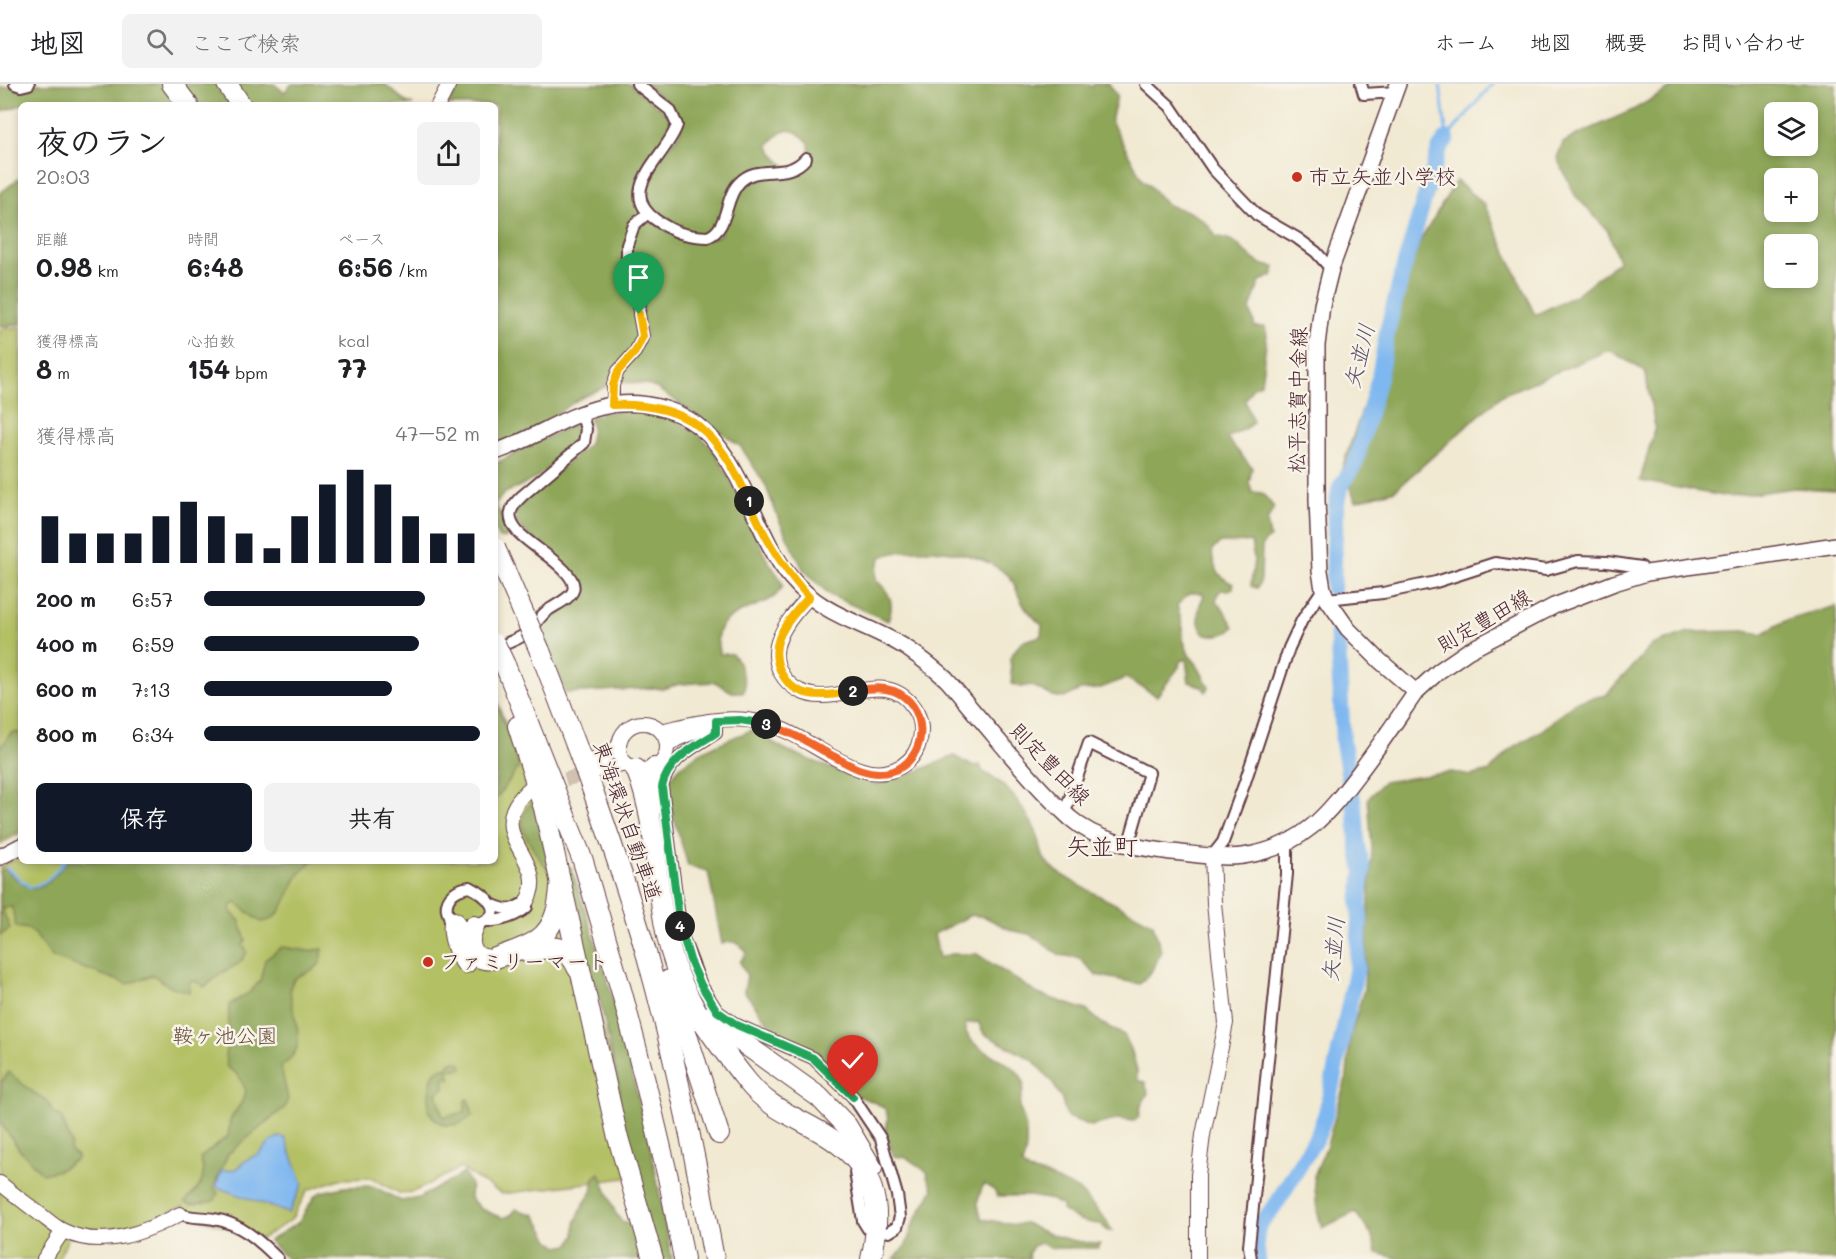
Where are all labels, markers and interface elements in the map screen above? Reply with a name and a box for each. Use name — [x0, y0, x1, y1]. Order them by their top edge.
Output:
search box — [122, 14, 542, 68]
text: 地図 — [30, 24, 86, 60]
icon: search — [143, 25, 176, 58]
text: ここで検索 — [191, 28, 301, 57]
text: ホーム — [1435, 28, 1497, 55]
text: 地図 — [1530, 28, 1572, 55]
text: 概要 — [1605, 28, 1647, 55]
text: お問い合わせ — [1680, 28, 1806, 55]
map controls — [1764, 102, 1818, 288]
button: layers — [1764, 102, 1818, 156]
text: 夜のラン — [36, 119, 168, 162]
button: share — [417, 122, 480, 185]
place label: 市立矢並小学校 — [1309, 162, 1456, 189]
text: 20:03 — [36, 163, 90, 189]
button: + — [1764, 168, 1818, 222]
marker: 市立矢並小学校 — [1290, 170, 1304, 184]
text: 距離 — [36, 228, 68, 249]
text: 時間 — [187, 228, 219, 249]
text: ペース — [338, 228, 385, 249]
button: − — [1764, 234, 1818, 288]
text: 0.98 — [36, 250, 92, 284]
text: 6:48 — [187, 250, 244, 284]
text: 6:56 — [338, 250, 393, 284]
pin — [613, 252, 664, 314]
text: km — [92, 260, 119, 281]
text: /km — [393, 260, 428, 281]
icon: arrive — [622, 261, 655, 294]
water label: 矢並川 — [1336, 320, 1381, 391]
street label: 松平志賀中金線 — [1282, 326, 1311, 474]
text: 獲得標高 — [36, 330, 100, 351]
text: 心拍数 — [187, 330, 235, 351]
text: kcal — [338, 330, 370, 351]
text: 77 — [338, 351, 367, 385]
text: 8 — [36, 352, 52, 386]
text: 154 — [187, 352, 230, 386]
text: m — [52, 362, 70, 383]
text: bpm — [230, 362, 268, 383]
text: 47–52 m — [396, 420, 480, 446]
text: 獲得標高 — [36, 422, 116, 448]
pin: 1 — [734, 486, 764, 516]
text: 1 — [745, 490, 753, 511]
street label: 則定豊田線 — [1431, 582, 1535, 658]
text: 200 m — [36, 586, 96, 612]
text: 6:57 — [132, 586, 173, 612]
text: 400 m — [36, 631, 97, 657]
text: 6:59 — [132, 631, 174, 657]
text: 600 m — [36, 676, 97, 702]
text: 7:13 — [132, 676, 170, 702]
pin: 2 — [838, 676, 868, 706]
text: 2 — [849, 680, 857, 701]
pin: 3 — [751, 709, 781, 739]
text: 3 — [761, 713, 771, 734]
street label: 則定豊田線 — [1005, 716, 1097, 810]
text: 800 m — [36, 721, 97, 747]
text: 6:34 — [132, 721, 174, 747]
street label: 東海環状自動車道 — [588, 737, 669, 904]
button: 保存 — [36, 783, 252, 852]
button: 共有 — [264, 783, 480, 852]
district label: 矢並町 — [1066, 830, 1138, 861]
pin: 4 — [665, 911, 695, 941]
text: 4 — [675, 915, 685, 936]
water label: 矢並川 — [1315, 915, 1350, 983]
place label: ファミリーマート — [440, 947, 608, 974]
marker: ファミリーマート — [421, 955, 435, 969]
park label: 鞍ヶ池公園 — [173, 1021, 278, 1048]
pin — [827, 1035, 878, 1097]
icon: check — [836, 1044, 869, 1077]

